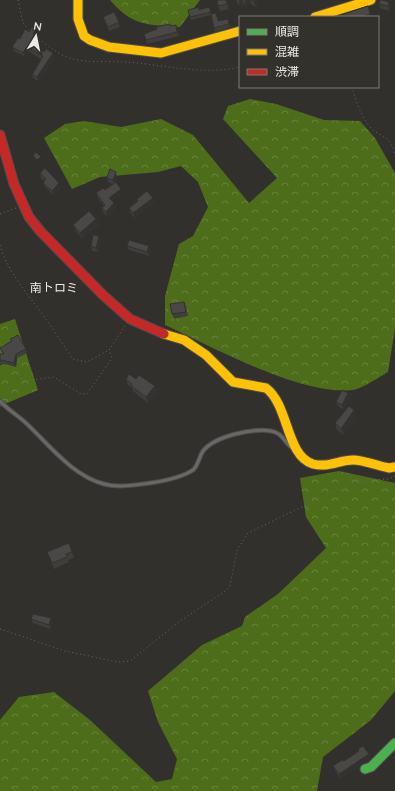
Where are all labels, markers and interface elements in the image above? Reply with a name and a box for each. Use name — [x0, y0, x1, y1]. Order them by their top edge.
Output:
north arrow — [16, 16, 56, 56]
legend — [239, 16, 379, 88]
text: N — [33, 19, 43, 34]
text: 順調 — [275, 24, 299, 39]
text: 混雑 — [275, 44, 299, 59]
text: 渋滞 — [275, 64, 299, 79]
district label: 南トロミ — [30, 280, 78, 295]

